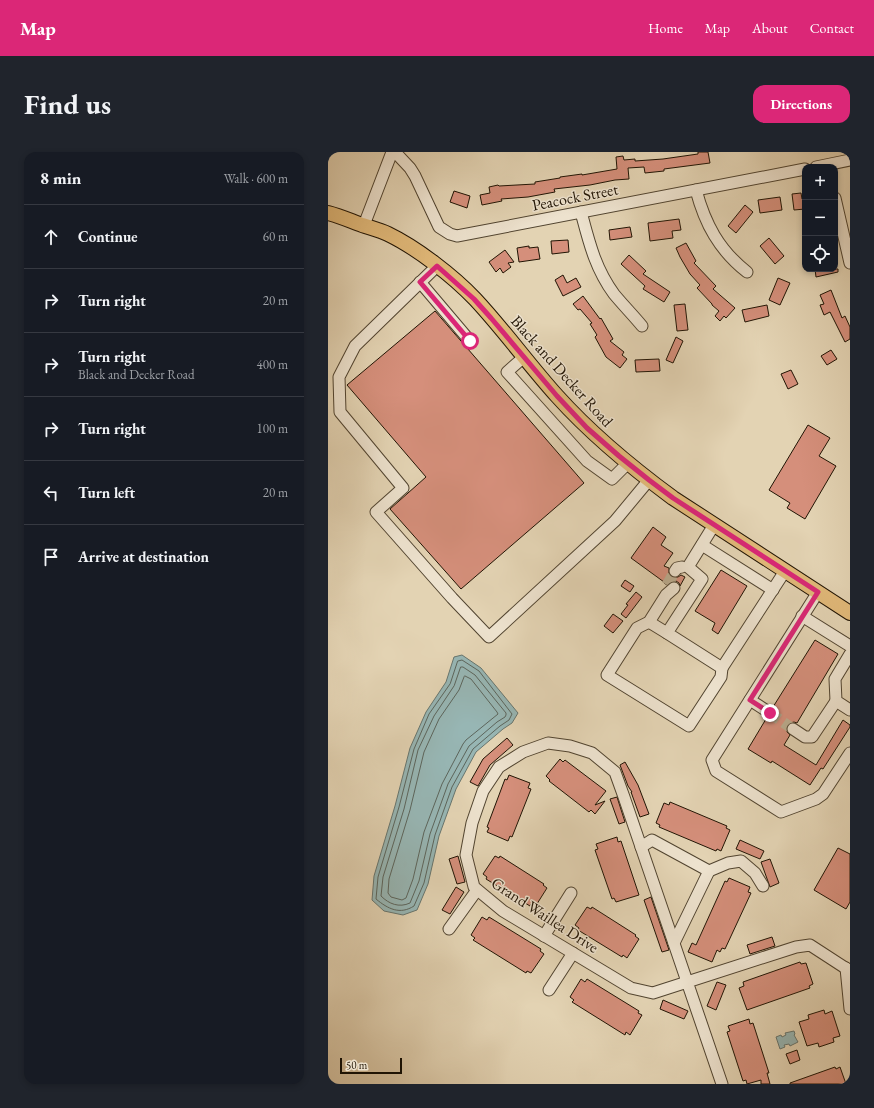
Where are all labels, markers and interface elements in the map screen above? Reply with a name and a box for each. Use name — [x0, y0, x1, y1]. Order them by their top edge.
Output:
text: Map — [20, 16, 56, 41]
text: Home — [648, 19, 683, 37]
text: Map — [705, 19, 730, 37]
text: About — [752, 19, 788, 37]
text: Contact — [810, 19, 854, 37]
button: Directions — [753, 85, 850, 123]
text: Find us — [24, 86, 111, 122]
map controls — [802, 164, 838, 272]
button: + — [802, 164, 838, 200]
text: 8 min — [40, 167, 81, 189]
text: Walk · 600 m — [224, 170, 288, 187]
street label: Peacock Street — [530, 178, 620, 216]
button: − — [802, 200, 838, 236]
icon: ahead — [40, 226, 62, 248]
text: Continue — [78, 227, 138, 246]
text: 60 m — [263, 228, 288, 245]
button: locate — [802, 236, 838, 272]
icon: right — [40, 290, 62, 312]
text: Turn right — [78, 291, 146, 310]
text: 20 m — [263, 292, 288, 309]
street label: Black and Decker Road — [506, 311, 618, 432]
route start — [461, 332, 479, 350]
text: Turn right — [78, 347, 146, 366]
icon: right — [40, 354, 62, 376]
text: 400 m — [257, 356, 288, 373]
text: Black and Decker Road — [78, 366, 195, 383]
icon: right — [40, 418, 62, 440]
text: Turn right — [78, 419, 146, 438]
text: 100 m — [257, 420, 288, 437]
icon: left — [40, 482, 62, 504]
text: Turn left — [78, 483, 135, 502]
text: 20 m — [263, 484, 288, 501]
icon: arrive — [40, 546, 62, 568]
text: Arrive at destination — [78, 547, 209, 566]
route end — [761, 704, 779, 722]
street label: Grand Waillea Drive — [487, 872, 603, 958]
scale bar — [340, 1056, 402, 1075]
text: 50 m — [346, 1058, 367, 1072]

